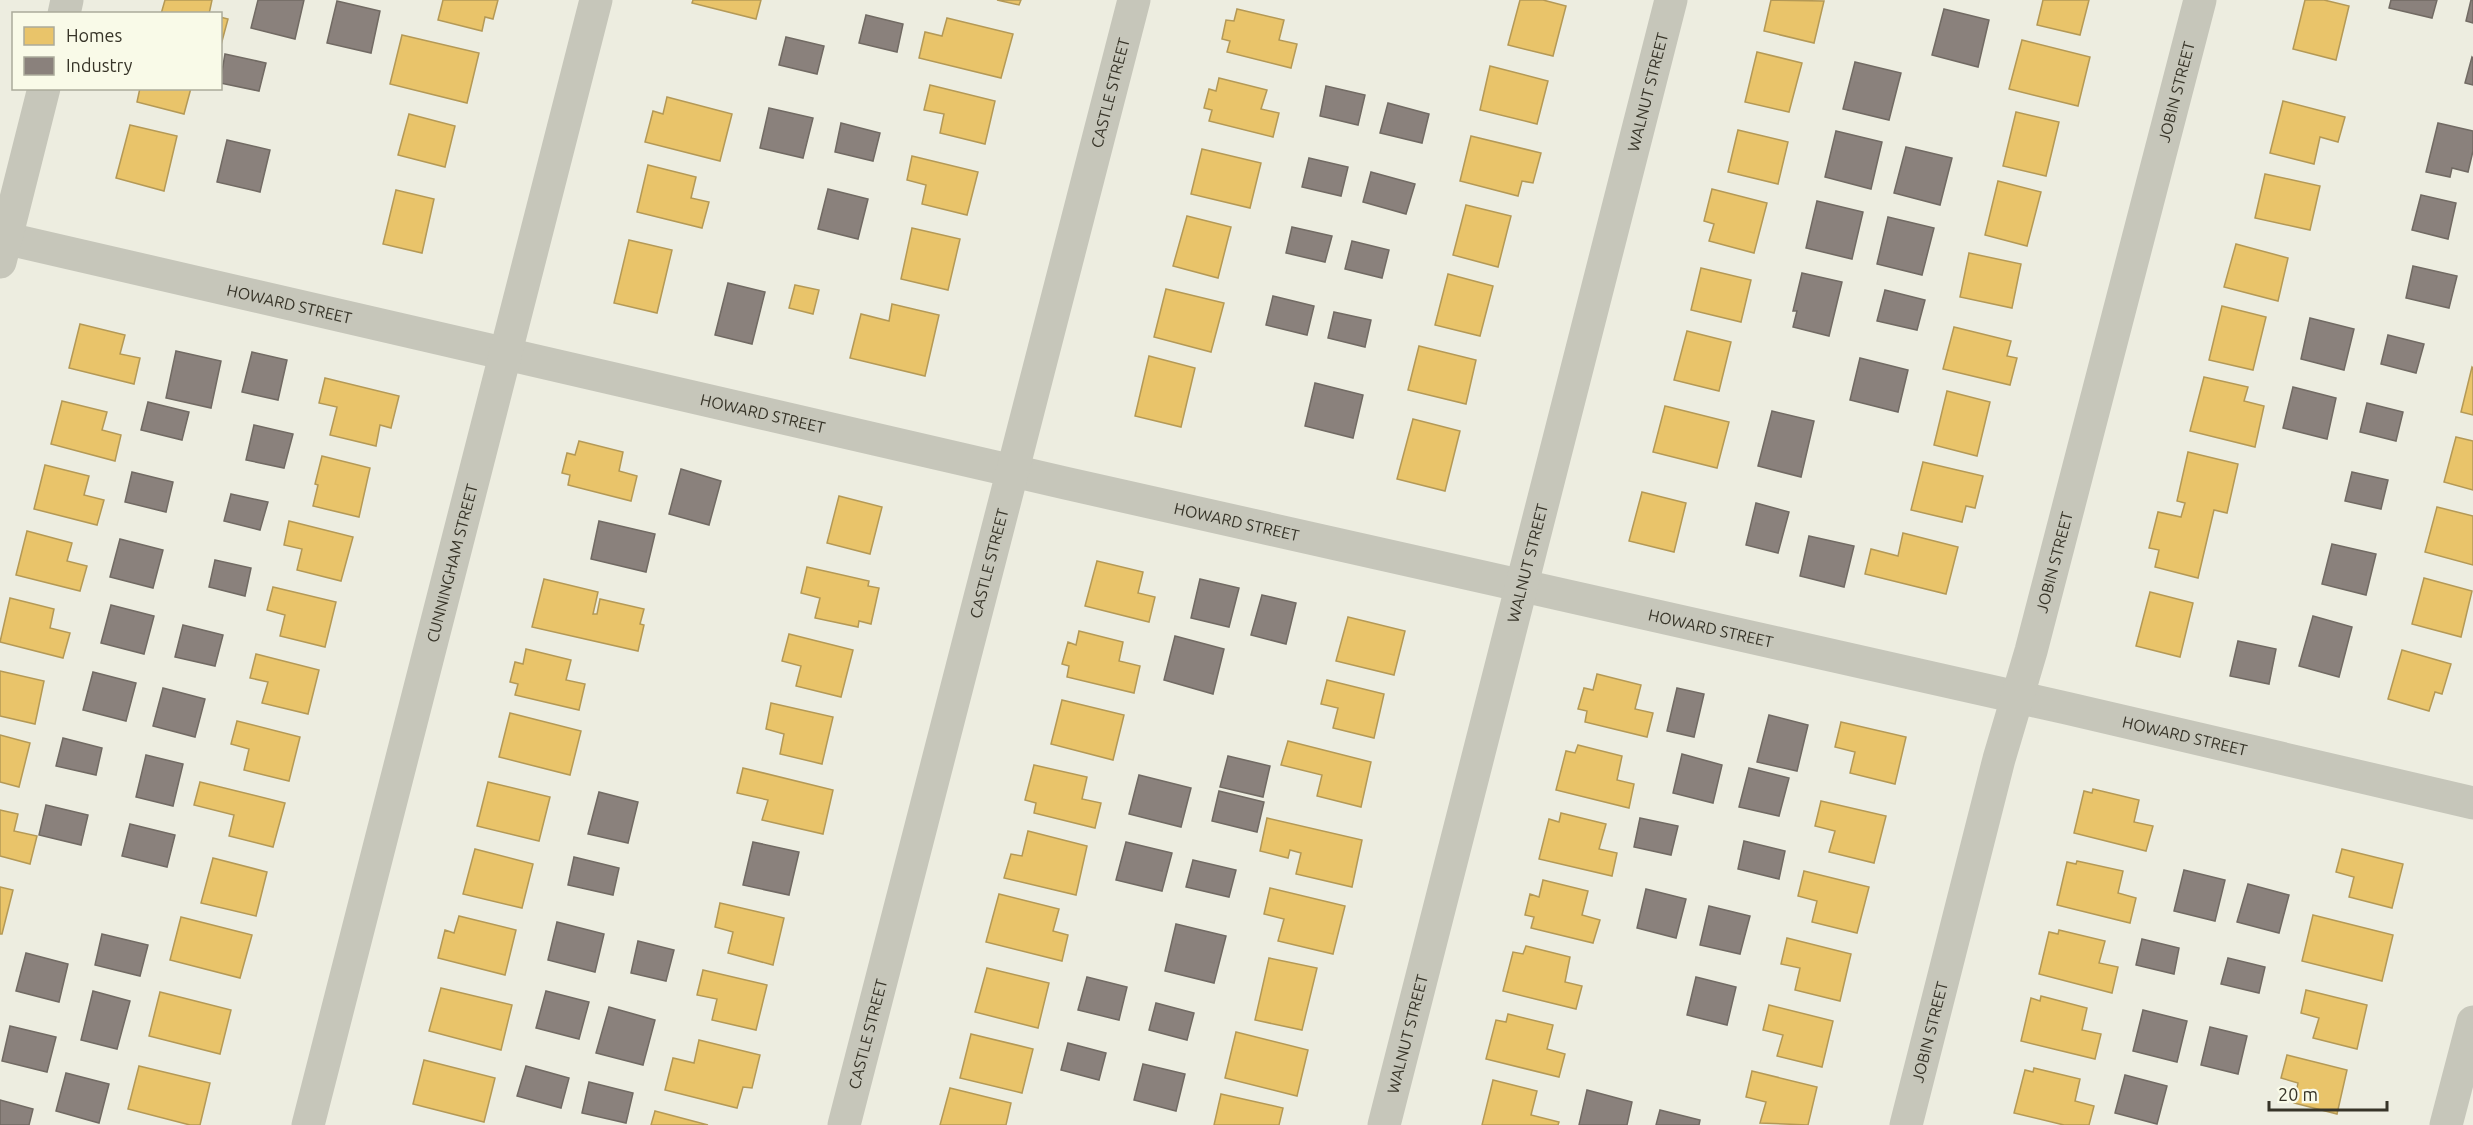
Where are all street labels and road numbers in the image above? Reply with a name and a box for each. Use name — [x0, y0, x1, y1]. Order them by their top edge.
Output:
street label: WALNUT STREET — [1624, 31, 1671, 154]
street label: CASTLE STREET — [1087, 36, 1133, 150]
street label: JOBIN STREET — [2154, 39, 2198, 144]
street label: HOWARD STREET — [225, 281, 354, 327]
street label: HOWARD STREET — [699, 390, 827, 436]
street label: CUNNINGHAM STREET — [423, 482, 481, 644]
street label: HOWARD STREET — [1172, 499, 1301, 544]
street label: WALNUT STREET — [1504, 501, 1551, 624]
street label: CASTLE STREET — [966, 506, 1012, 620]
street label: JOBIN STREET — [2032, 510, 2076, 615]
street label: HOWARD STREET — [1647, 605, 1775, 651]
street label: HOWARD STREET — [2121, 712, 2249, 759]
street label: WALNUT STREET — [1383, 972, 1431, 1095]
street label: CASTLE STREET — [845, 977, 890, 1091]
street label: JOBIN STREET — [1908, 979, 1951, 1084]

